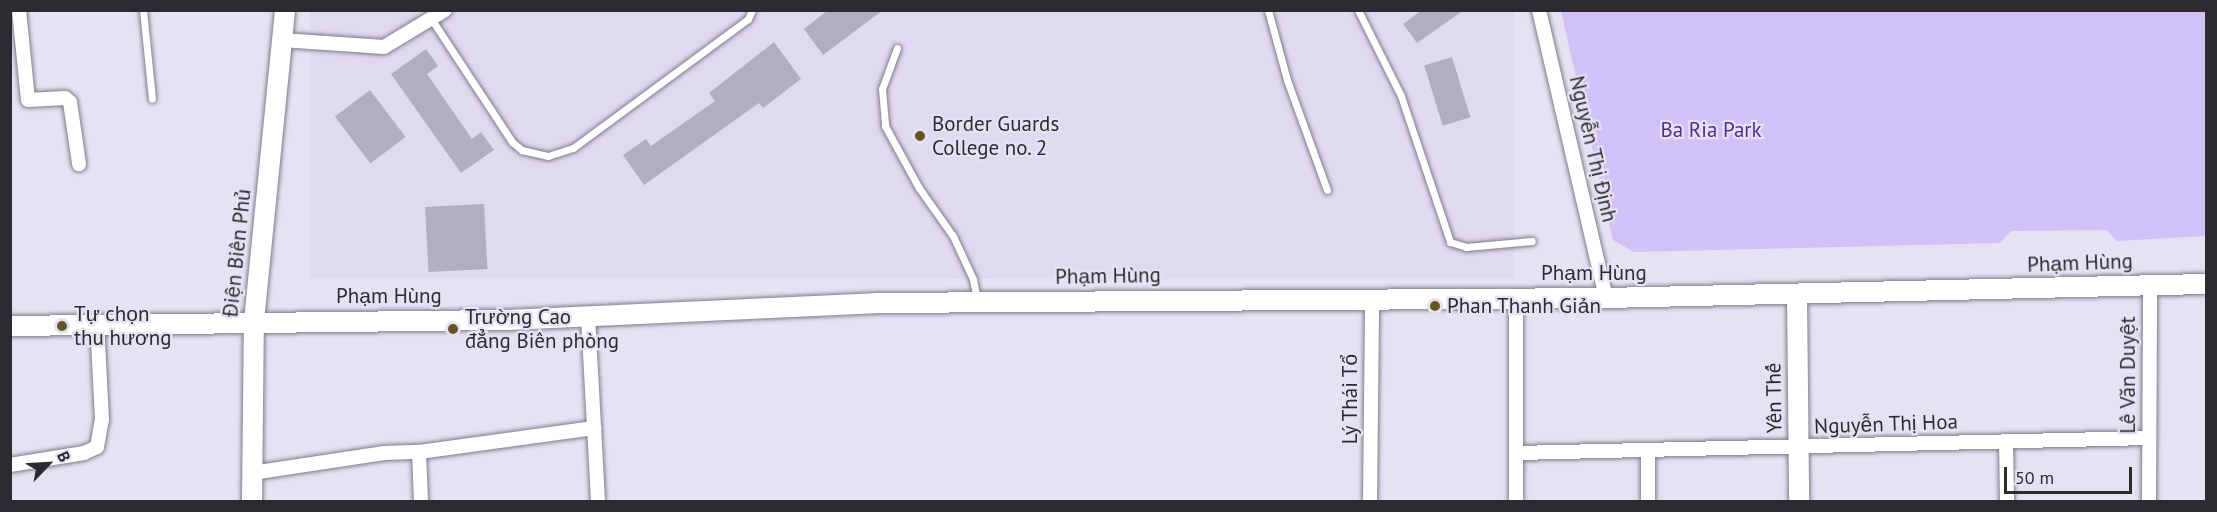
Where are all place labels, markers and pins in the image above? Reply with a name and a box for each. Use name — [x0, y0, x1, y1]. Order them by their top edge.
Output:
place label: Border Guards College no. 2 — [932, 111, 1059, 161]
marker: Border Guards College no. 2 — [913, 129, 927, 143]
place label: Phan Thanh Giản — [1447, 293, 1602, 319]
marker: Phan Thanh Giản — [1428, 299, 1442, 313]
place label: Tự chọn thu hương — [74, 301, 172, 351]
place label: Trường Cao đẳng Biên phòng — [465, 304, 619, 354]
marker: Tự chọn thu hương — [55, 319, 69, 333]
marker: Trường Cao đẳng Biên phòng — [446, 322, 460, 336]

